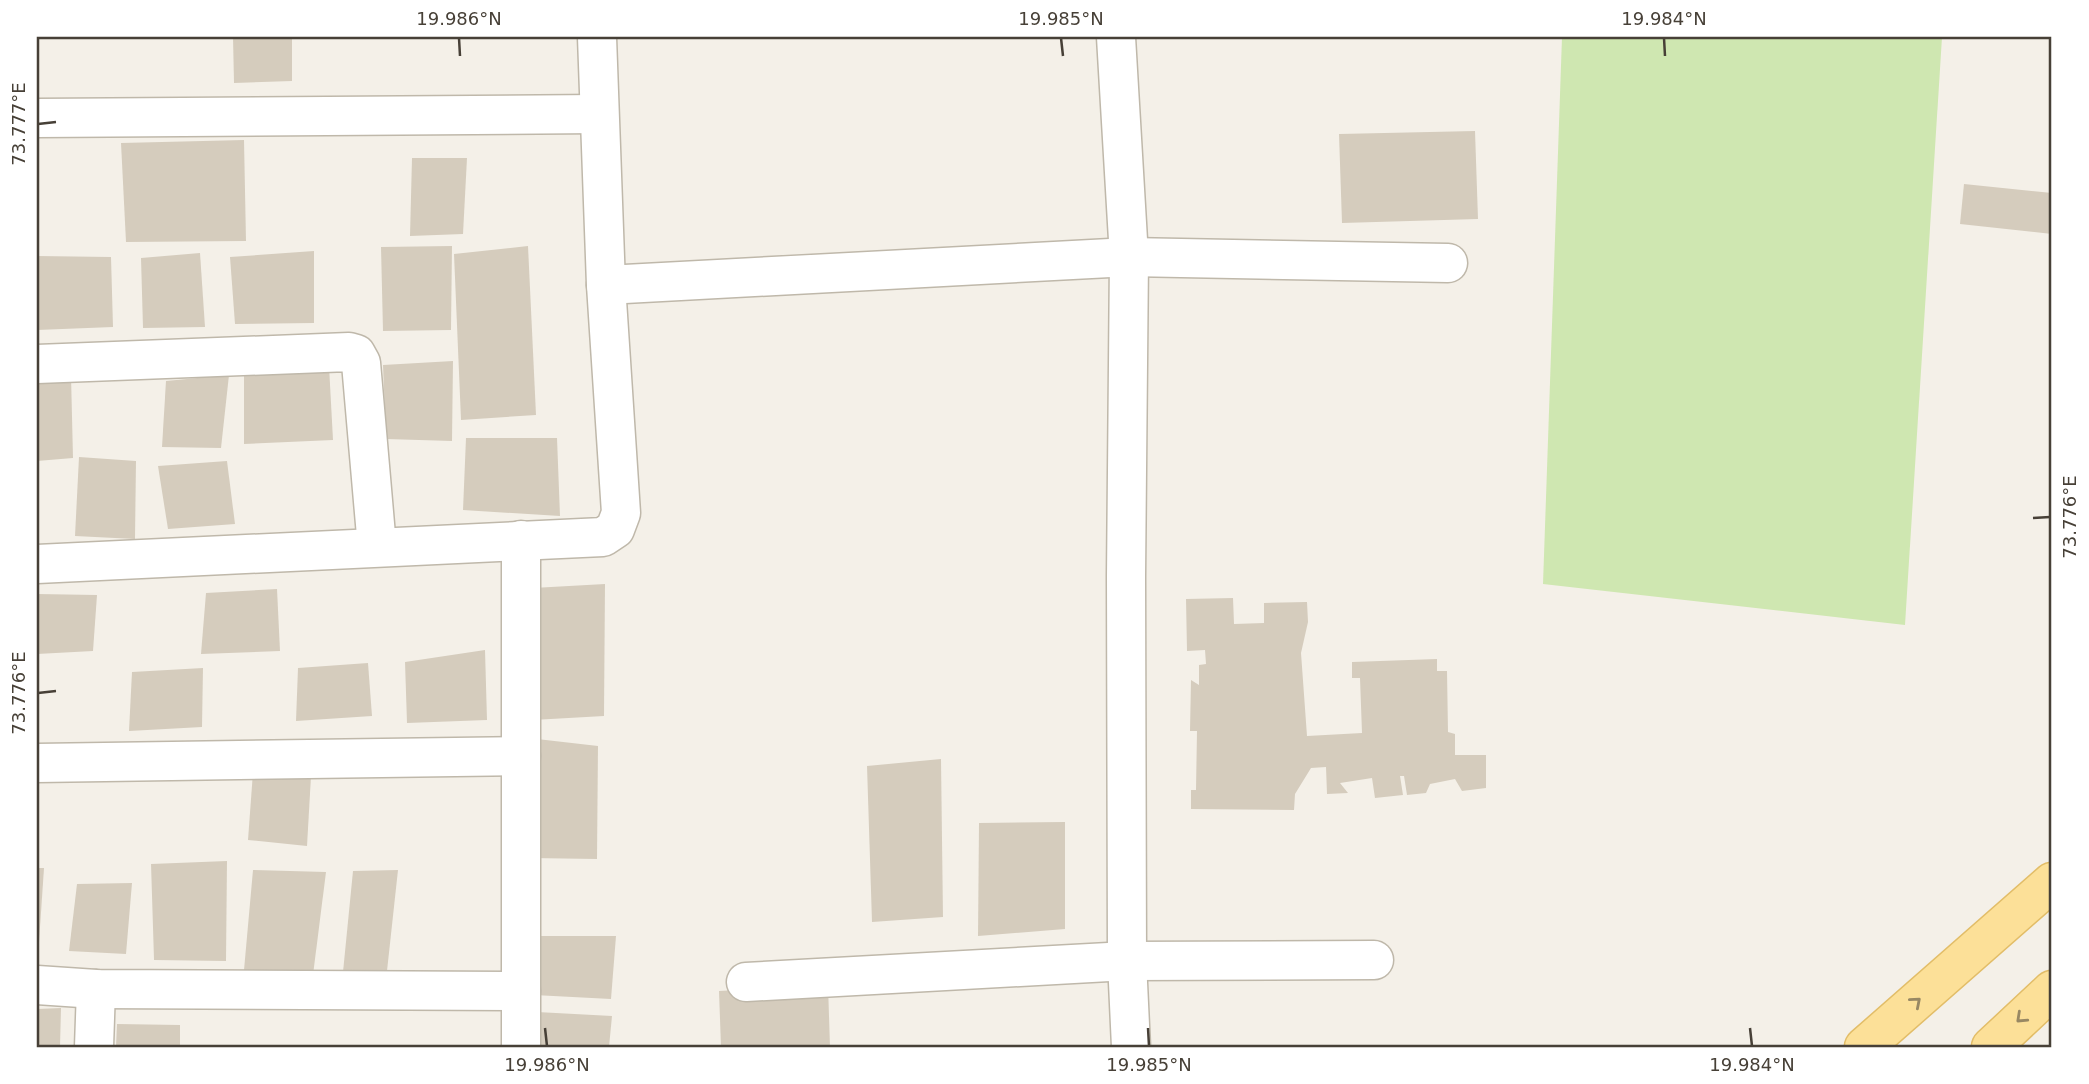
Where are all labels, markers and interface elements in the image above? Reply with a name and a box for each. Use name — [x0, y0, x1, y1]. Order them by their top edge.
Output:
text: 19.986°N — [416, 8, 502, 29]
text: 19.985°N — [1018, 8, 1104, 29]
text: 19.984°N — [1621, 8, 1707, 29]
text: 73.777°E — [8, 82, 29, 166]
text: 73.776°E — [2059, 475, 2080, 559]
text: 73.776°E — [8, 651, 29, 735]
one-way arrow — [1908, 998, 1921, 1010]
one-way arrow — [2016, 1010, 2029, 1023]
text: 19.986°N — [504, 1054, 590, 1075]
text: 19.985°N — [1106, 1054, 1192, 1075]
text: 19.984°N — [1709, 1054, 1795, 1075]

